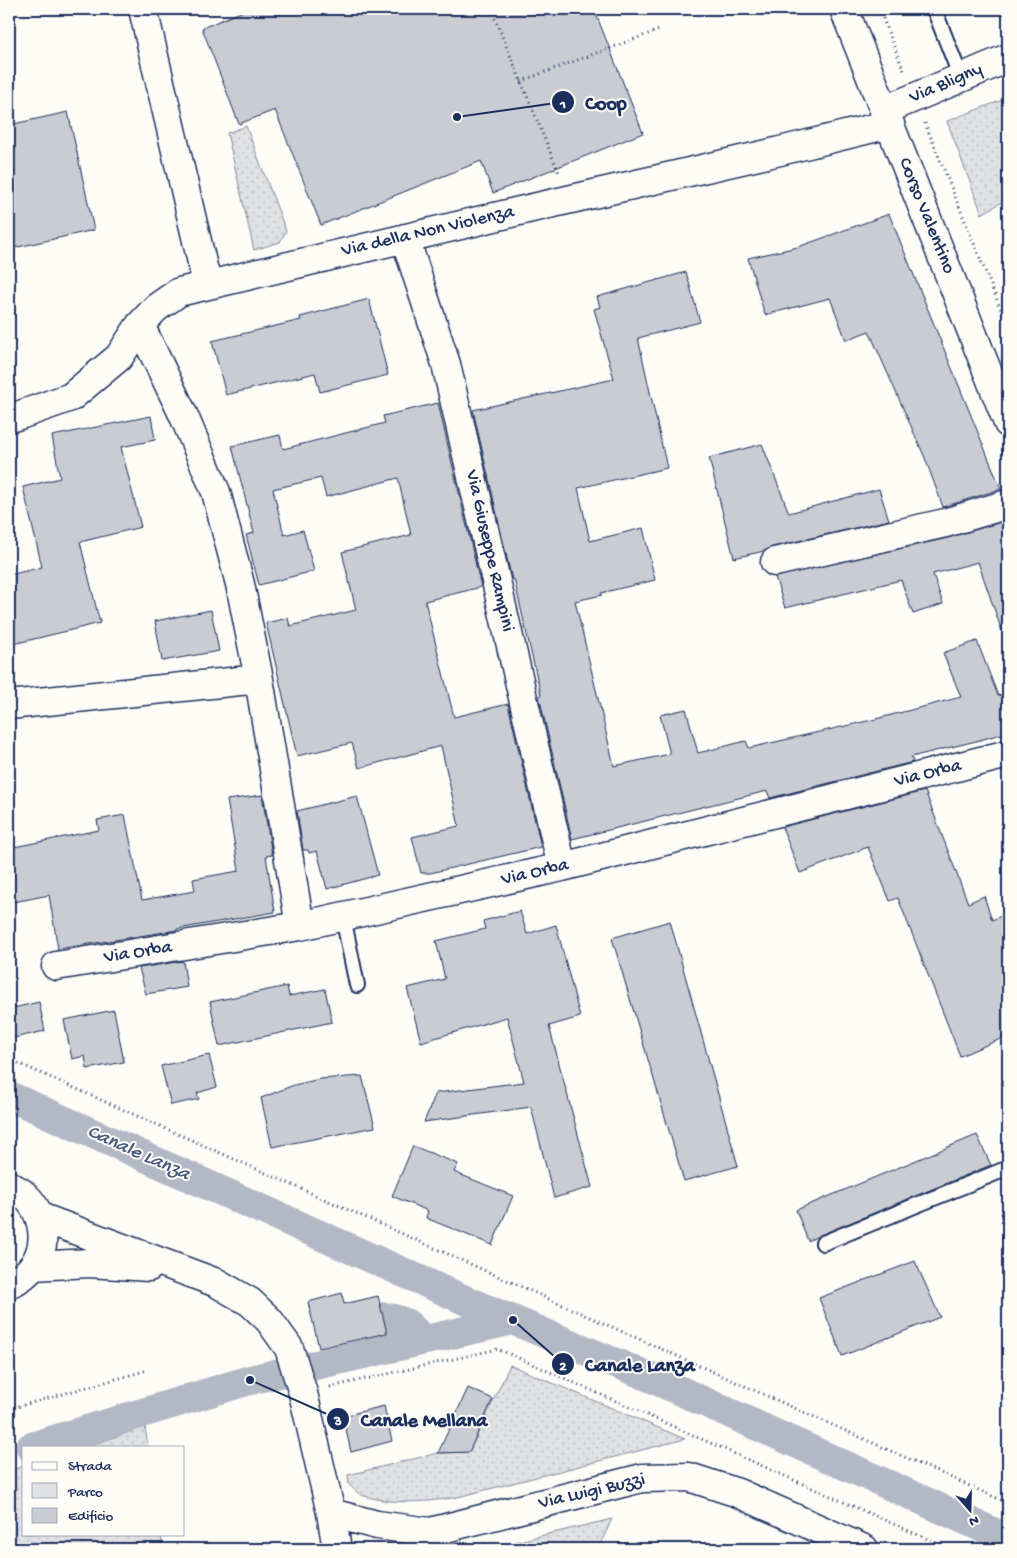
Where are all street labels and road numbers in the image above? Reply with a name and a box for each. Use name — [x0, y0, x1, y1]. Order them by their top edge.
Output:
street label: Via Bligny — [905, 58, 987, 110]
street label: Corso Valentino — [892, 155, 960, 278]
street label: Via della Non Violenza — [339, 201, 518, 263]
street label: Via Giuseppe Rampini — [459, 467, 519, 634]
street label: Via Orba — [891, 754, 965, 794]
street label: Via Orba — [498, 854, 572, 892]
street label: Via Orba — [101, 936, 175, 970]
street label: Via Luigi Buzzi — [536, 1469, 648, 1516]

